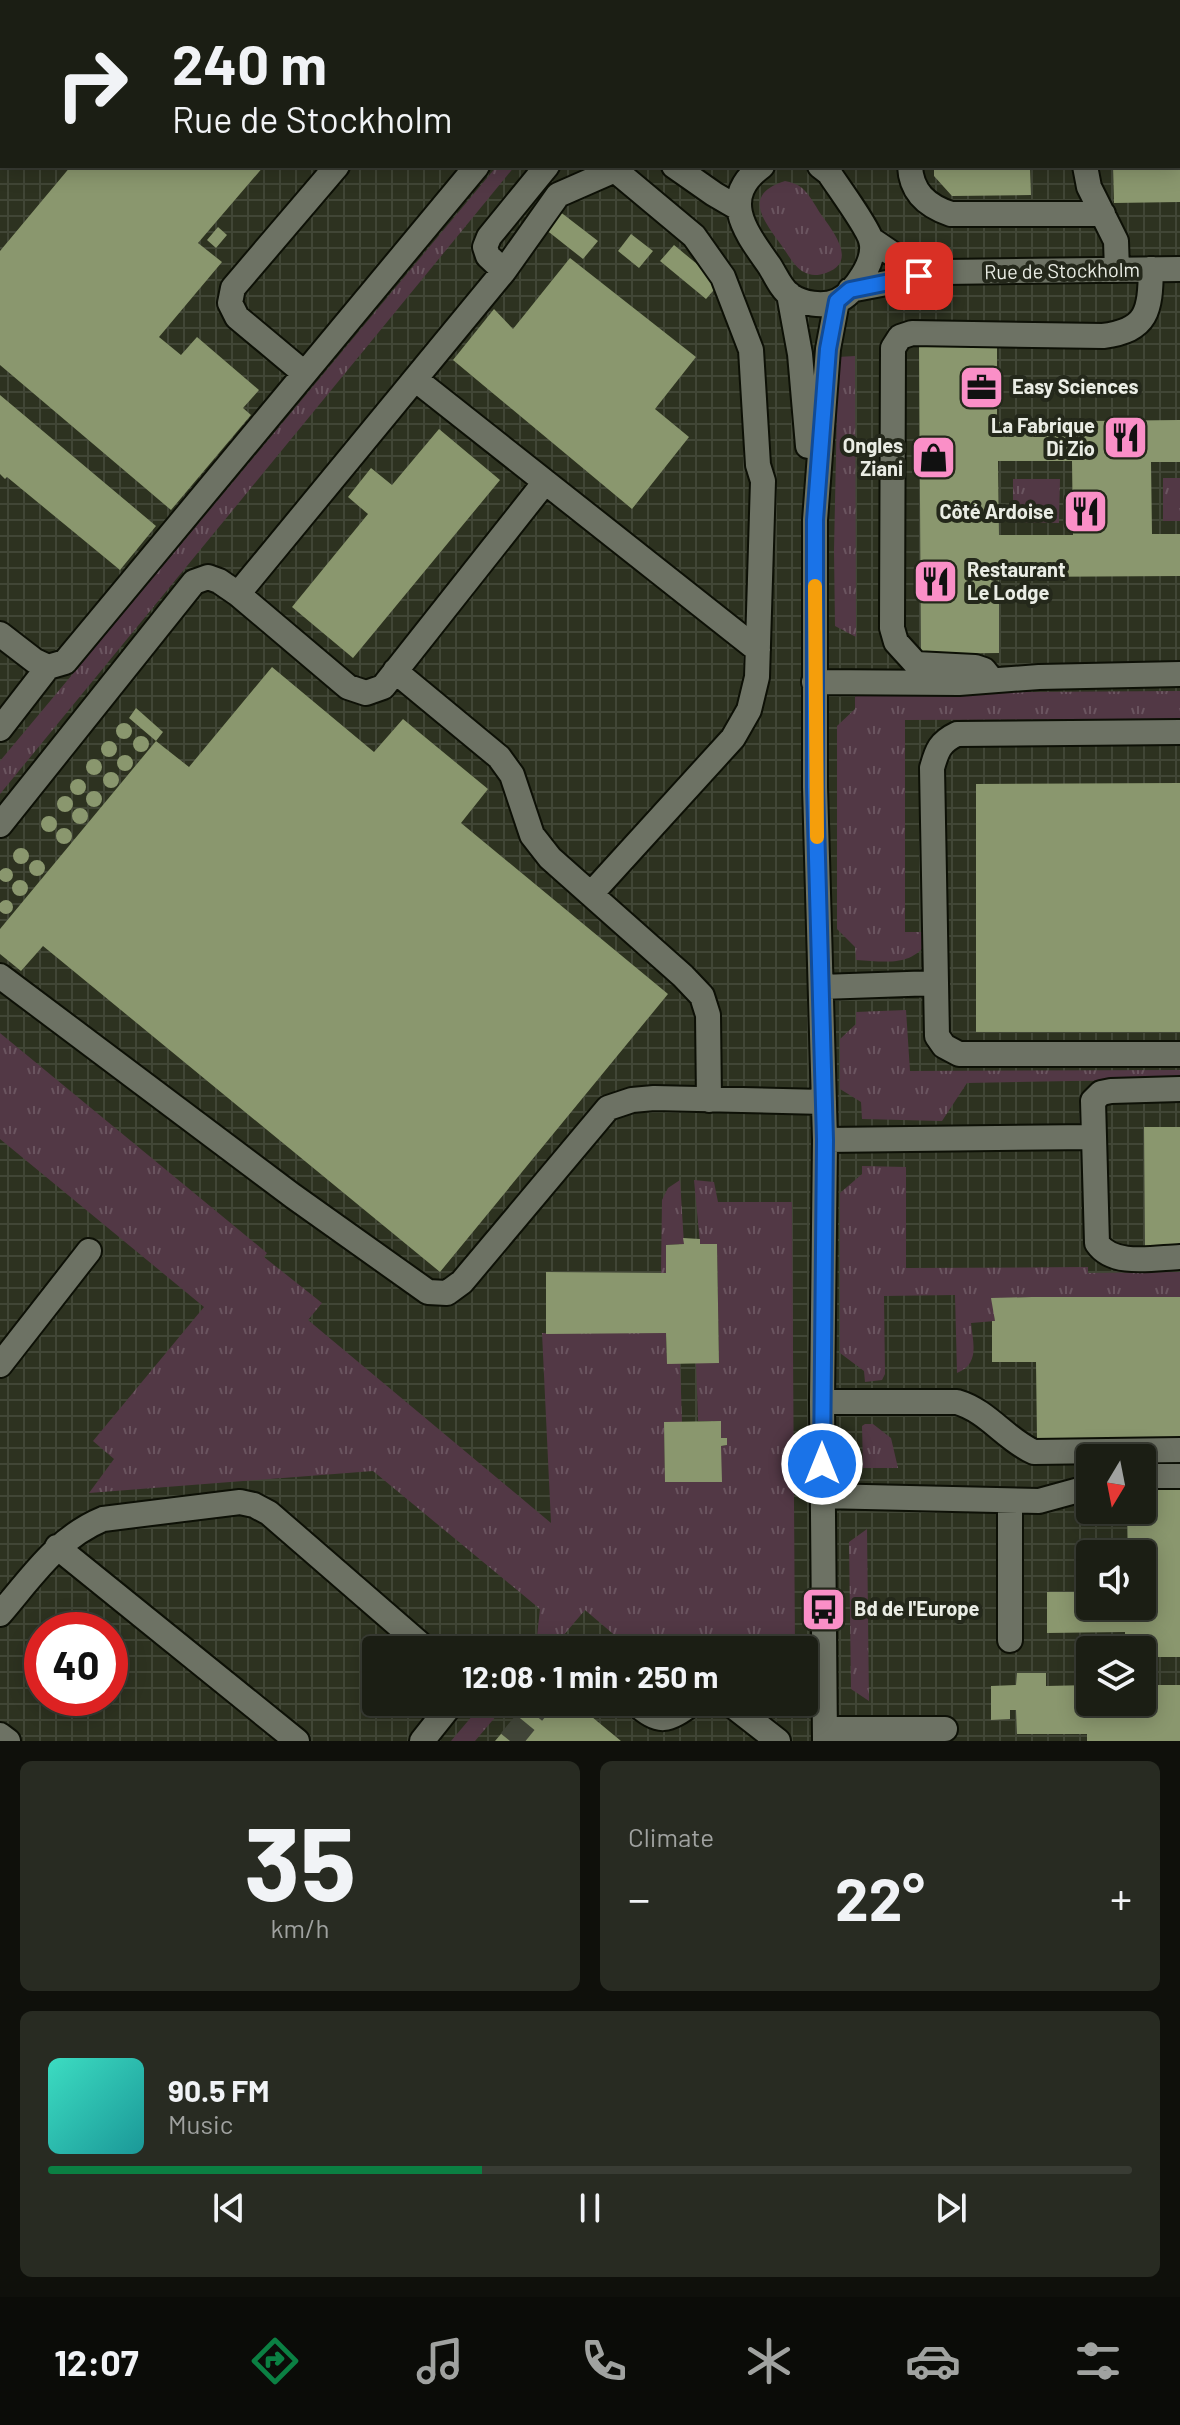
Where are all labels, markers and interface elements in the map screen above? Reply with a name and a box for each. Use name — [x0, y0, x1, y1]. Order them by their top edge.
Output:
text: 240 m — [172, 29, 327, 96]
icon: right — [40, 32, 144, 136]
text: Rue de Stockholm — [172, 97, 453, 140]
pin — [885, 242, 953, 310]
icon: arrive — [897, 254, 941, 298]
street label: Rue de Stockholm — [984, 257, 1140, 283]
office icon: Easy Sciences — [957, 363, 1005, 411]
place label: Easy Sciences — [1012, 374, 1139, 398]
place label: La Fabrique Di Zio — [991, 413, 1095, 460]
restaurant icon: La Fabrique Di Zio — [1102, 414, 1150, 462]
place label: Ongles Ziani — [843, 433, 903, 480]
shop icon: Ongles Ziani — [910, 433, 958, 481]
restaurant icon: Côté Ardoise — [1061, 488, 1109, 536]
place label: Côté Ardoise — [939, 499, 1054, 523]
restaurant icon: Restaurant Le Lodge — [912, 557, 960, 605]
place label: Restaurant Le Lodge — [967, 557, 1066, 604]
position arrow — [780, 1422, 864, 1506]
north arrow — [1076, 1444, 1156, 1524]
map controls — [1076, 1444, 1156, 1716]
button: sound — [1076, 1540, 1156, 1620]
bus stop icon: Bd de l'Europe — [799, 1585, 847, 1633]
place label: Bd de l'Europe — [854, 1596, 980, 1620]
speed limit sign: 40 — [24, 1612, 128, 1716]
button: layers — [1076, 1636, 1156, 1716]
text: 12:08 · 1 min · 250 m — [462, 1658, 718, 1694]
text: 35 — [244, 1797, 356, 1922]
text: Climate — [628, 1821, 714, 1852]
text: 22° — [835, 1861, 925, 1933]
text: − — [628, 1871, 650, 1924]
text: + — [1110, 1871, 1132, 1924]
text: km/h — [271, 1912, 329, 1943]
text: 90.5 FM — [168, 2072, 270, 2108]
text: Music — [168, 2108, 233, 2139]
icon: previous — [207, 2186, 251, 2230]
icon: pause — [568, 2186, 612, 2230]
icon: next — [929, 2186, 973, 2230]
icon: directions — [247, 2333, 303, 2389]
icon: music — [412, 2333, 468, 2389]
icon: phone — [576, 2333, 632, 2389]
icon: climate — [741, 2333, 797, 2389]
icon: car — [905, 2333, 961, 2389]
icon: filters — [1070, 2333, 1126, 2389]
text: 12:07 — [54, 2340, 139, 2383]

